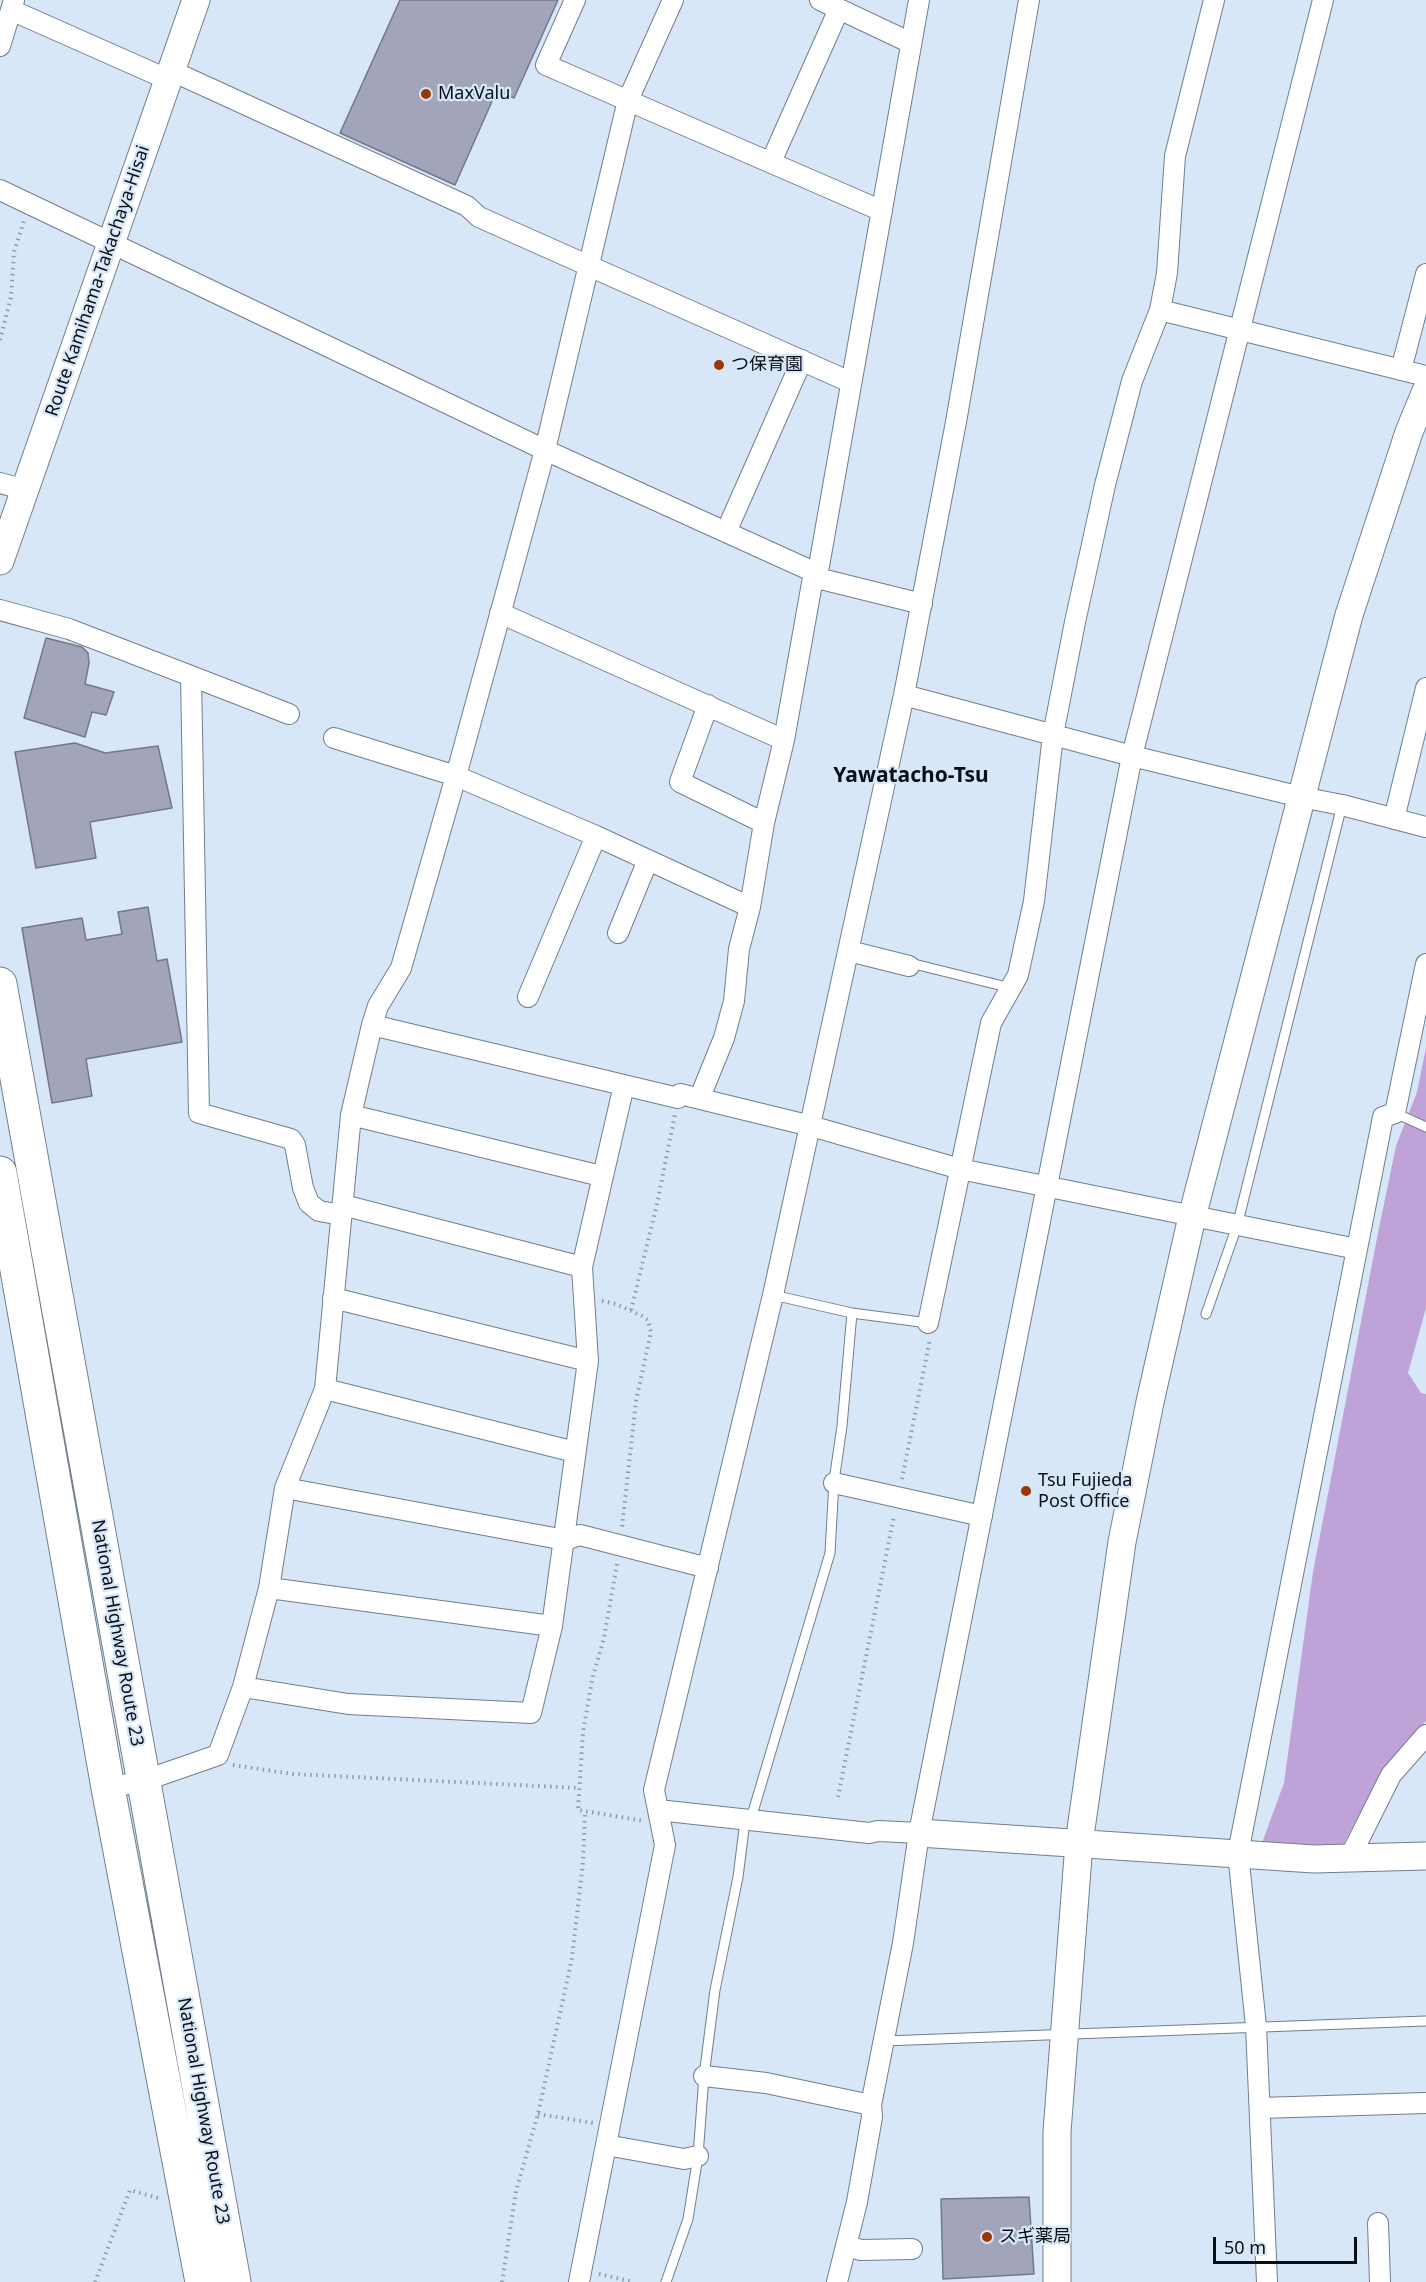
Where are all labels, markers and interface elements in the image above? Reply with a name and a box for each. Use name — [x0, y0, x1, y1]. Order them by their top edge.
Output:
place label: MaxValu — [438, 83, 510, 105]
marker: MaxValu — [419, 87, 433, 101]
street label: Route Kamihama-Takachaya-Hisai — [41, 143, 155, 419]
place label: つ保育園 — [731, 354, 803, 376]
marker: つ保育園 — [712, 358, 726, 372]
district label: Yawatacho-Tsu — [833, 763, 989, 789]
place label: Tsu Fujieda Post Office — [1038, 1470, 1132, 1512]
marker: Tsu Fujieda Post Office — [1019, 1484, 1033, 1498]
street label: National Highway Route 23 — [86, 1518, 148, 1748]
street label: National Highway Route 23 — [172, 1996, 234, 2226]
scale bar — [1216, 2225, 1360, 2263]
place label: スギ薬局 — [999, 2226, 1071, 2248]
marker: スギ薬局 — [980, 2230, 994, 2244]
text: 50 m — [1224, 2235, 1266, 2259]

